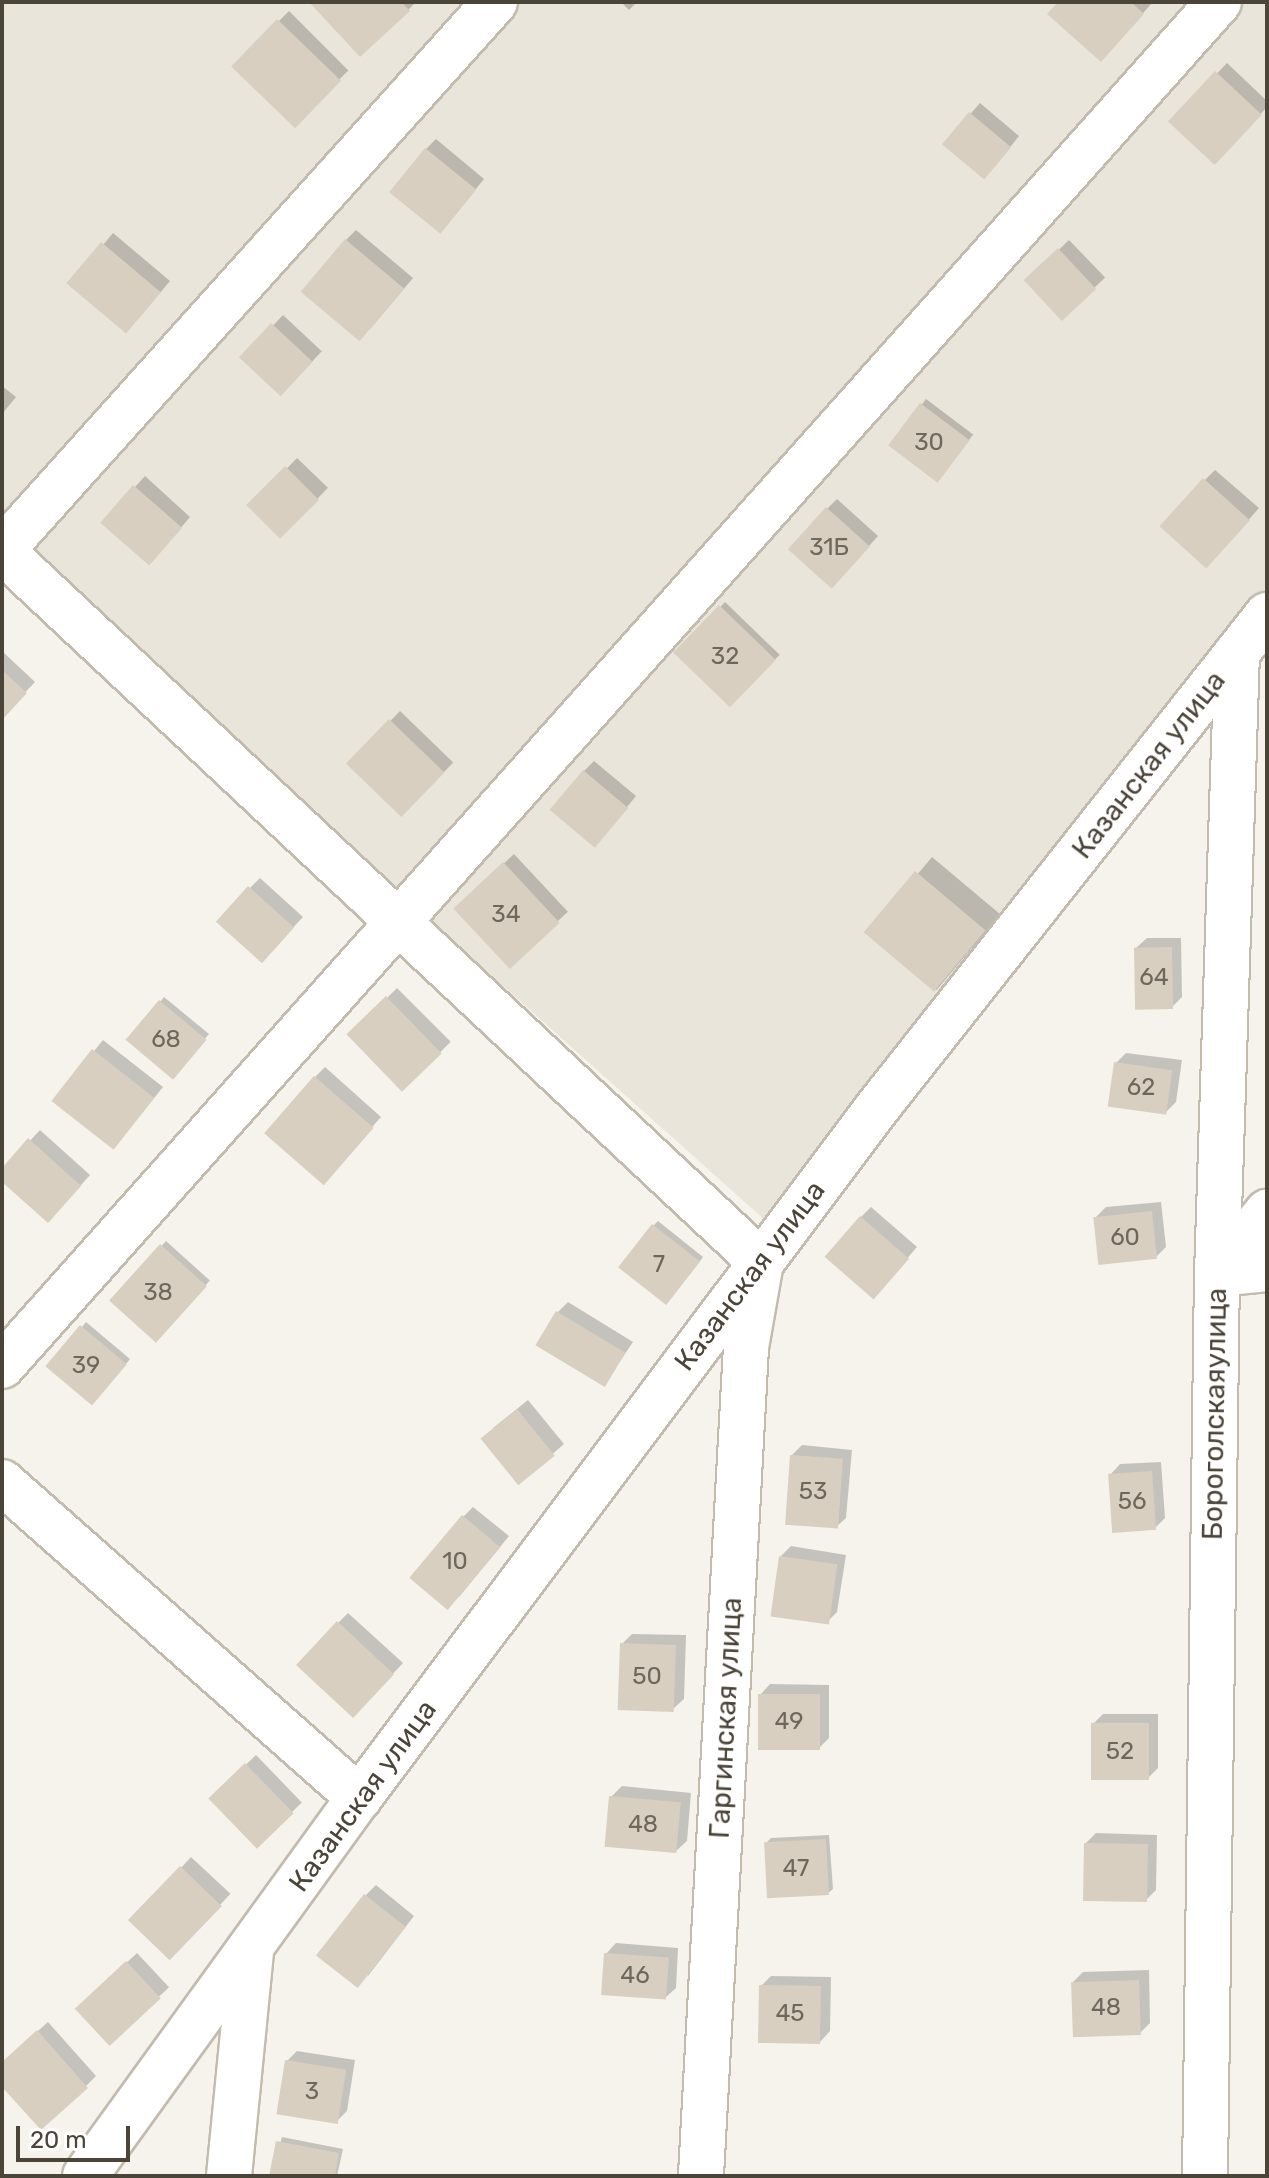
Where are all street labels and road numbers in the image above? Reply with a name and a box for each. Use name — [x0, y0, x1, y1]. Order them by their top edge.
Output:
street label: Казанская улица — [1065, 665, 1233, 865]
street label: Казанская улица — [668, 1175, 832, 1377]
street label: Бороголскаяулица — [1196, 1288, 1234, 1540]
street label: Гаргинская улица — [703, 1597, 749, 1839]
street label: Казанская улица — [282, 1694, 444, 1898]

